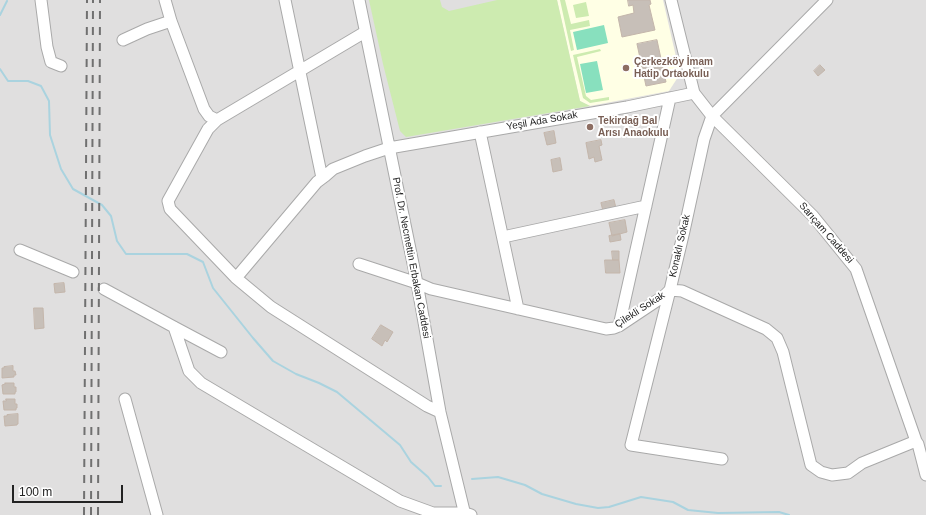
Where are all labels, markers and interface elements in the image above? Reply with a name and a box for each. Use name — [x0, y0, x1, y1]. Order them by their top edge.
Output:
place label: Çerkezköy İmam Hatip Ortaokulu — [634, 56, 713, 80]
marker: Çerkezköy İmam Hatip Ortaokulu — [621, 63, 631, 73]
street label: Yeşil Ada Sokak — [506, 109, 578, 133]
place label: Tekirdağ Bal Arısı Anaokulu — [598, 115, 669, 138]
marker: Tekirdağ Bal Arısı Anaokulu — [585, 122, 595, 132]
street label: Prof. Dr. Necmettin Erbakan Caddesi — [389, 176, 433, 340]
street label: Sarıçam Caddesi — [796, 200, 856, 266]
street label: Konaklı Sokak — [667, 214, 693, 278]
street label: Çilekli Sokak — [613, 289, 667, 331]
scale bar — [14, 477, 125, 503]
text: 100 m — [19, 485, 52, 499]

